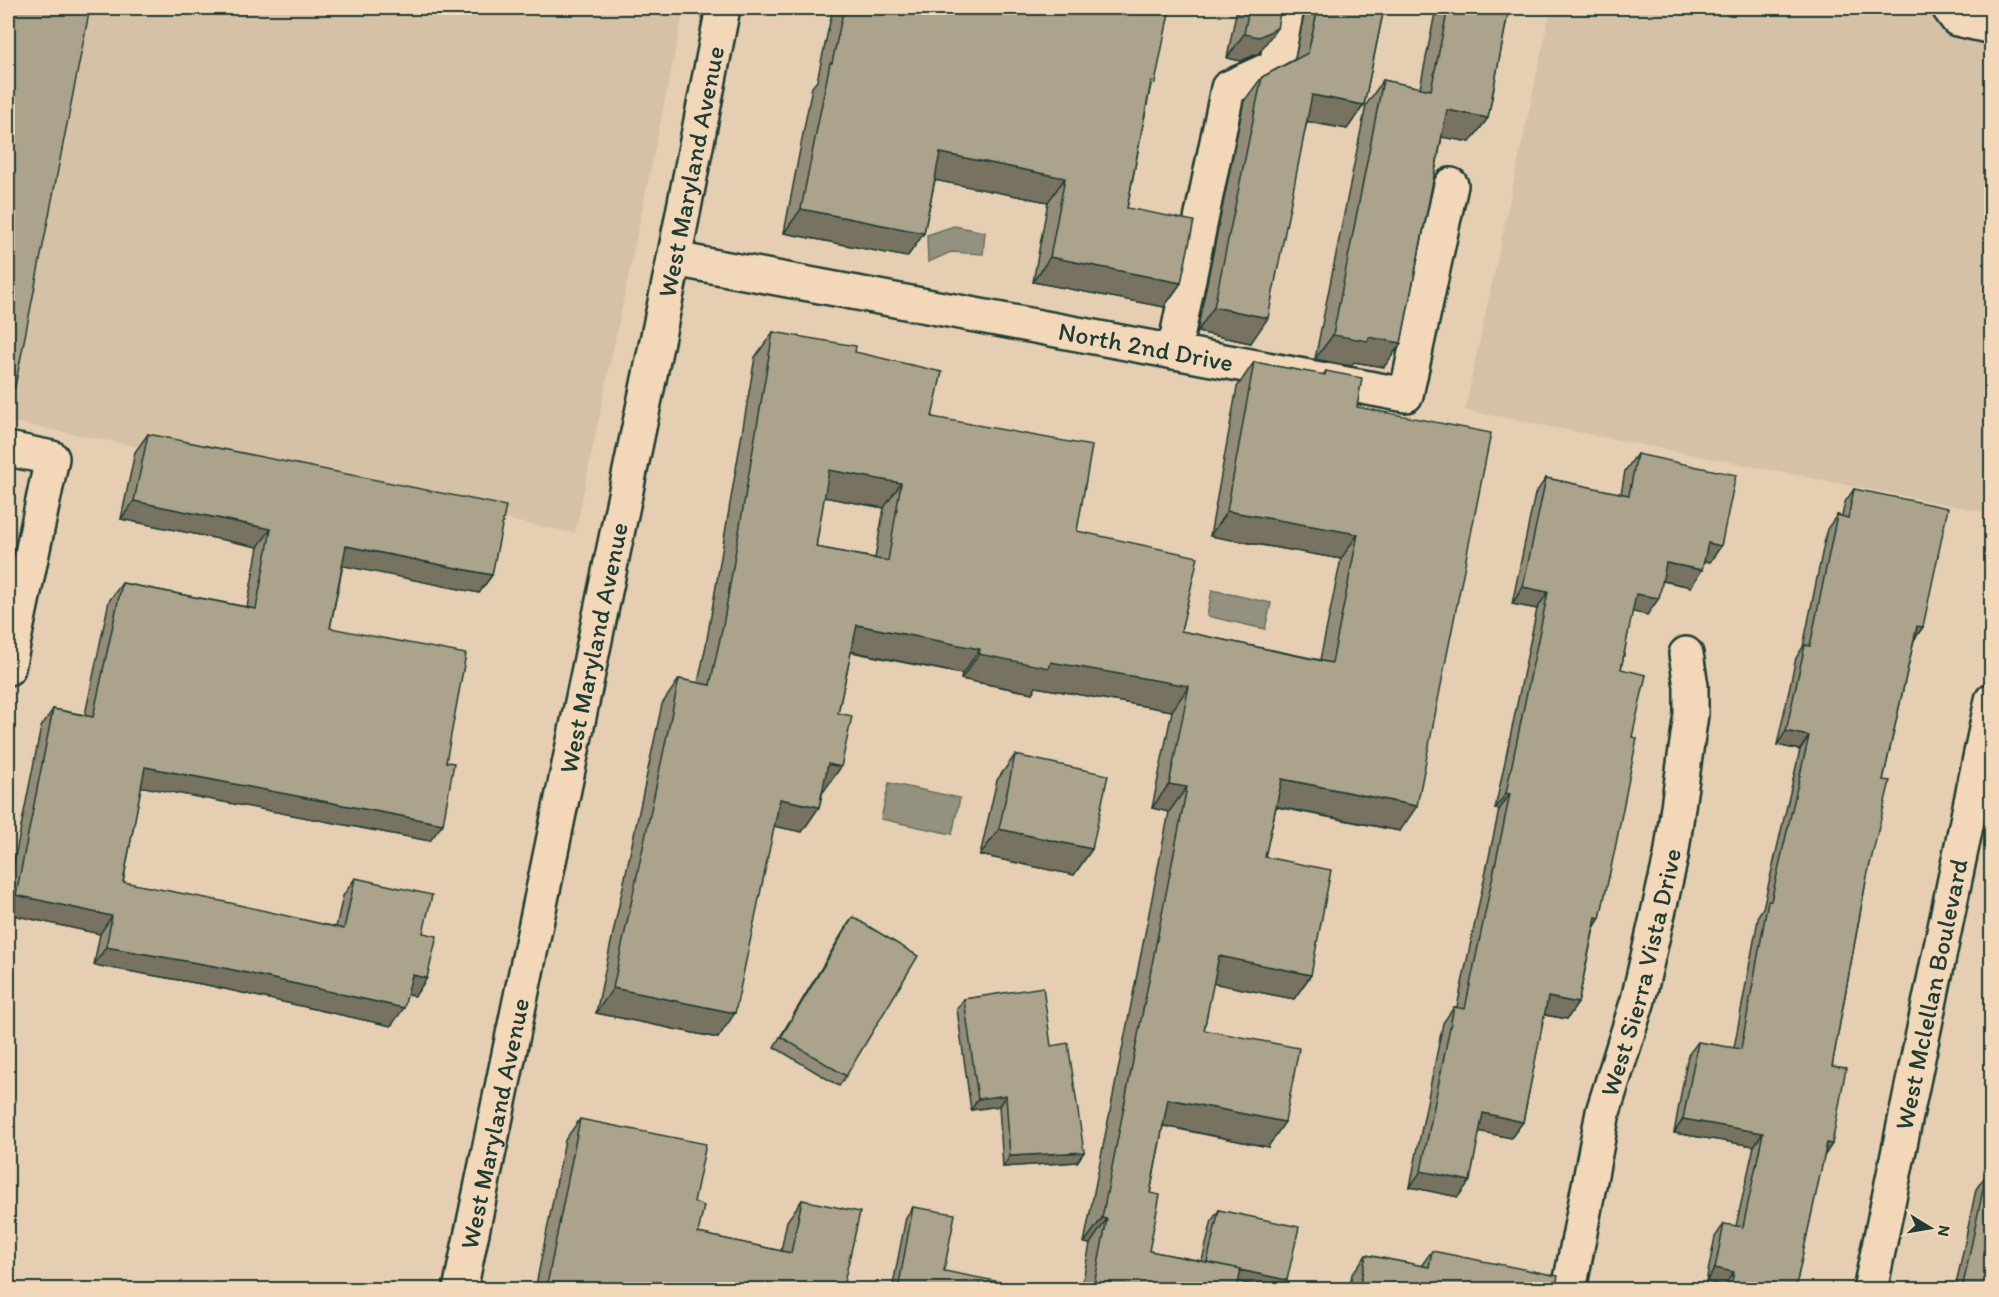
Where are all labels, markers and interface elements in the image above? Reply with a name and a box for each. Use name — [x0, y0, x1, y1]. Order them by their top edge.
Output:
street label: West Maryland Avenue — [650, 43, 731, 300]
street label: North 2nd Drive — [1056, 315, 1236, 379]
street label: West Maryland Avenue — [552, 519, 635, 776]
street label: West Sierra Vista Drive — [1593, 846, 1688, 1100]
street label: West Mclellan Boulevard — [1888, 856, 1975, 1133]
street label: West Maryland Avenue — [453, 995, 536, 1252]
north arrow — [1900, 1198, 1960, 1258]
text: N — [1934, 1224, 1955, 1238]

